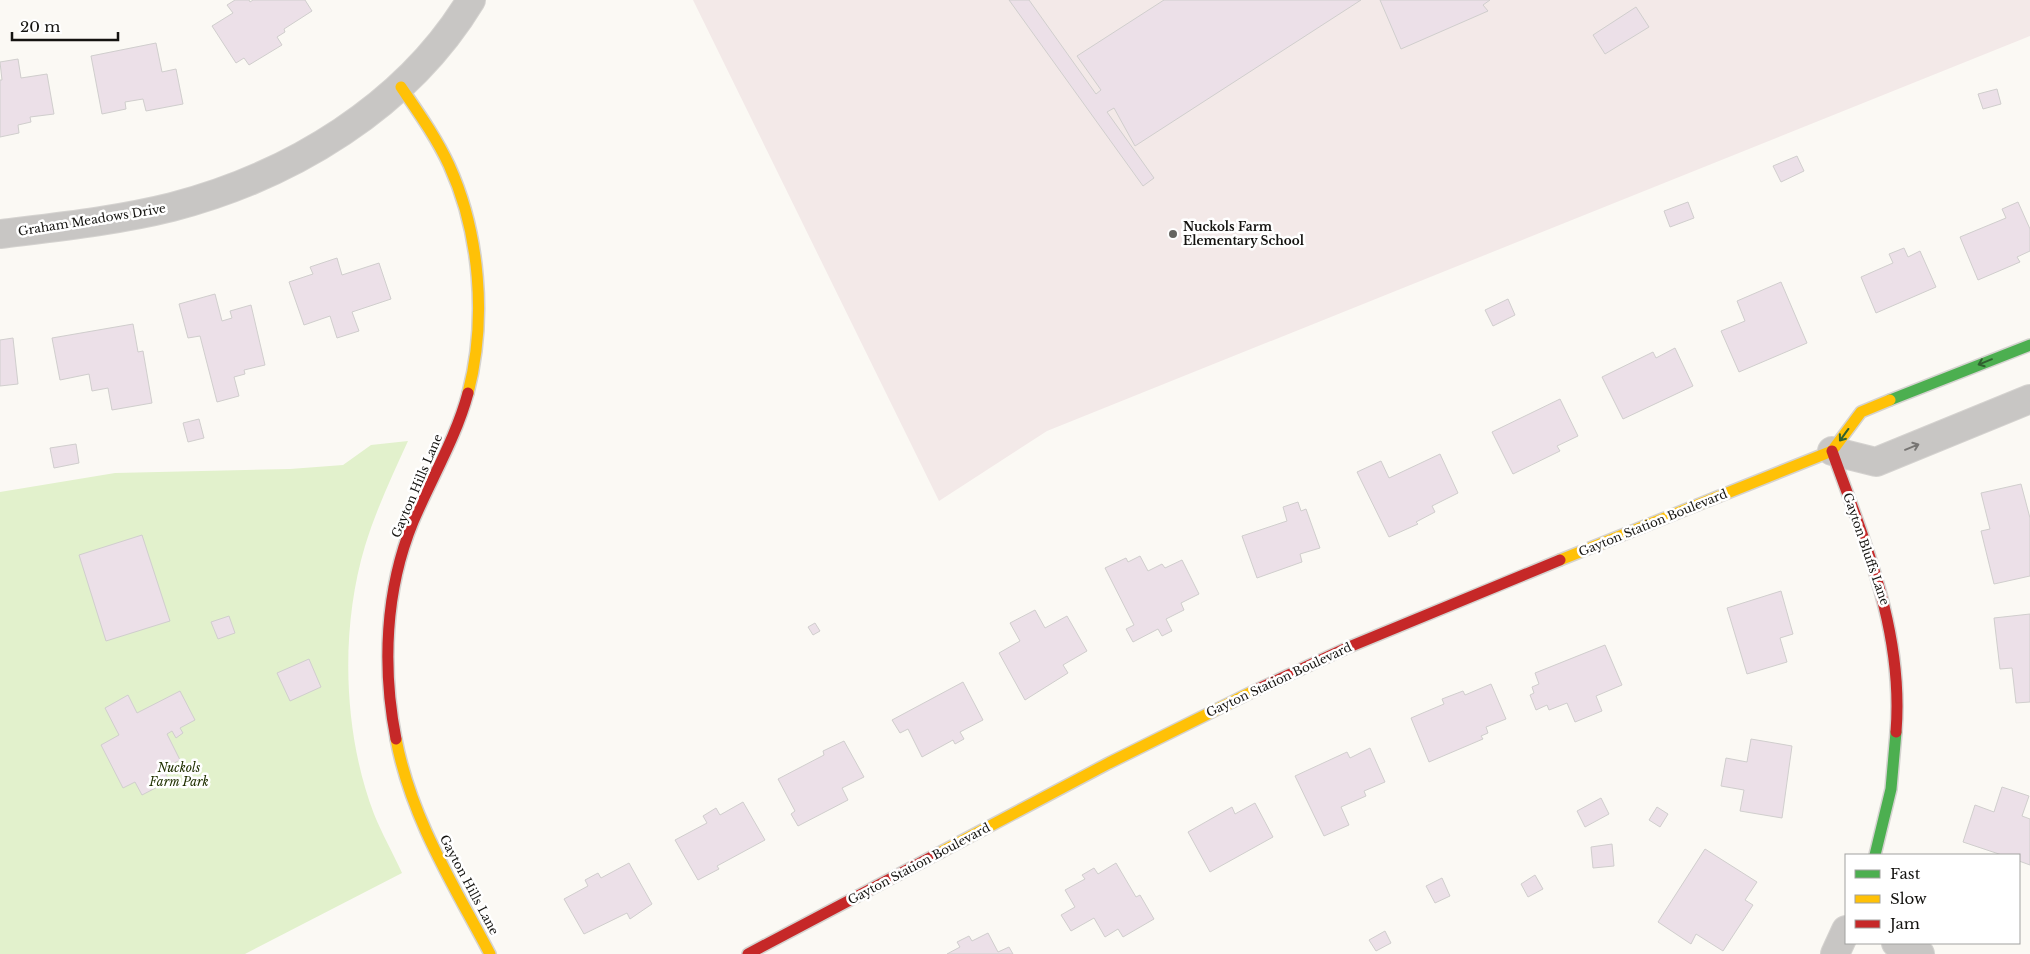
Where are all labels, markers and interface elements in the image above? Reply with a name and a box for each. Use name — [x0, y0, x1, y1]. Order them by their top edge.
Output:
scale bar — [12, 10, 119, 42]
text: 20 m — [20, 17, 60, 36]
street label: Graham Meadows Drive — [17, 200, 167, 239]
place label: Nuckols Farm Elementary School — [1183, 219, 1305, 248]
marker: Nuckols Farm Elementary School — [1167, 228, 1179, 240]
one-way arrow — [1978, 358, 1993, 368]
one-way arrow — [1838, 428, 1849, 441]
street label: Gayton Hills Lane — [388, 432, 445, 540]
one-way arrow — [1904, 442, 1919, 451]
street label: Gayton Station Boulevard — [1576, 486, 1729, 559]
street label: Gayton Bluffs Lane — [1840, 491, 1893, 607]
street label: Gayton Station Boulevard — [1204, 639, 1354, 720]
park label: Nuckols Farm Park — [148, 760, 209, 789]
street label: Gayton Station Boulevard — [845, 820, 992, 907]
street label: Gayton Hills Lane — [437, 832, 502, 937]
legend — [1845, 854, 2020, 944]
text: Fast — [1890, 864, 1921, 883]
text: Slow — [1890, 889, 1927, 908]
text: Jam — [1888, 914, 1920, 933]

